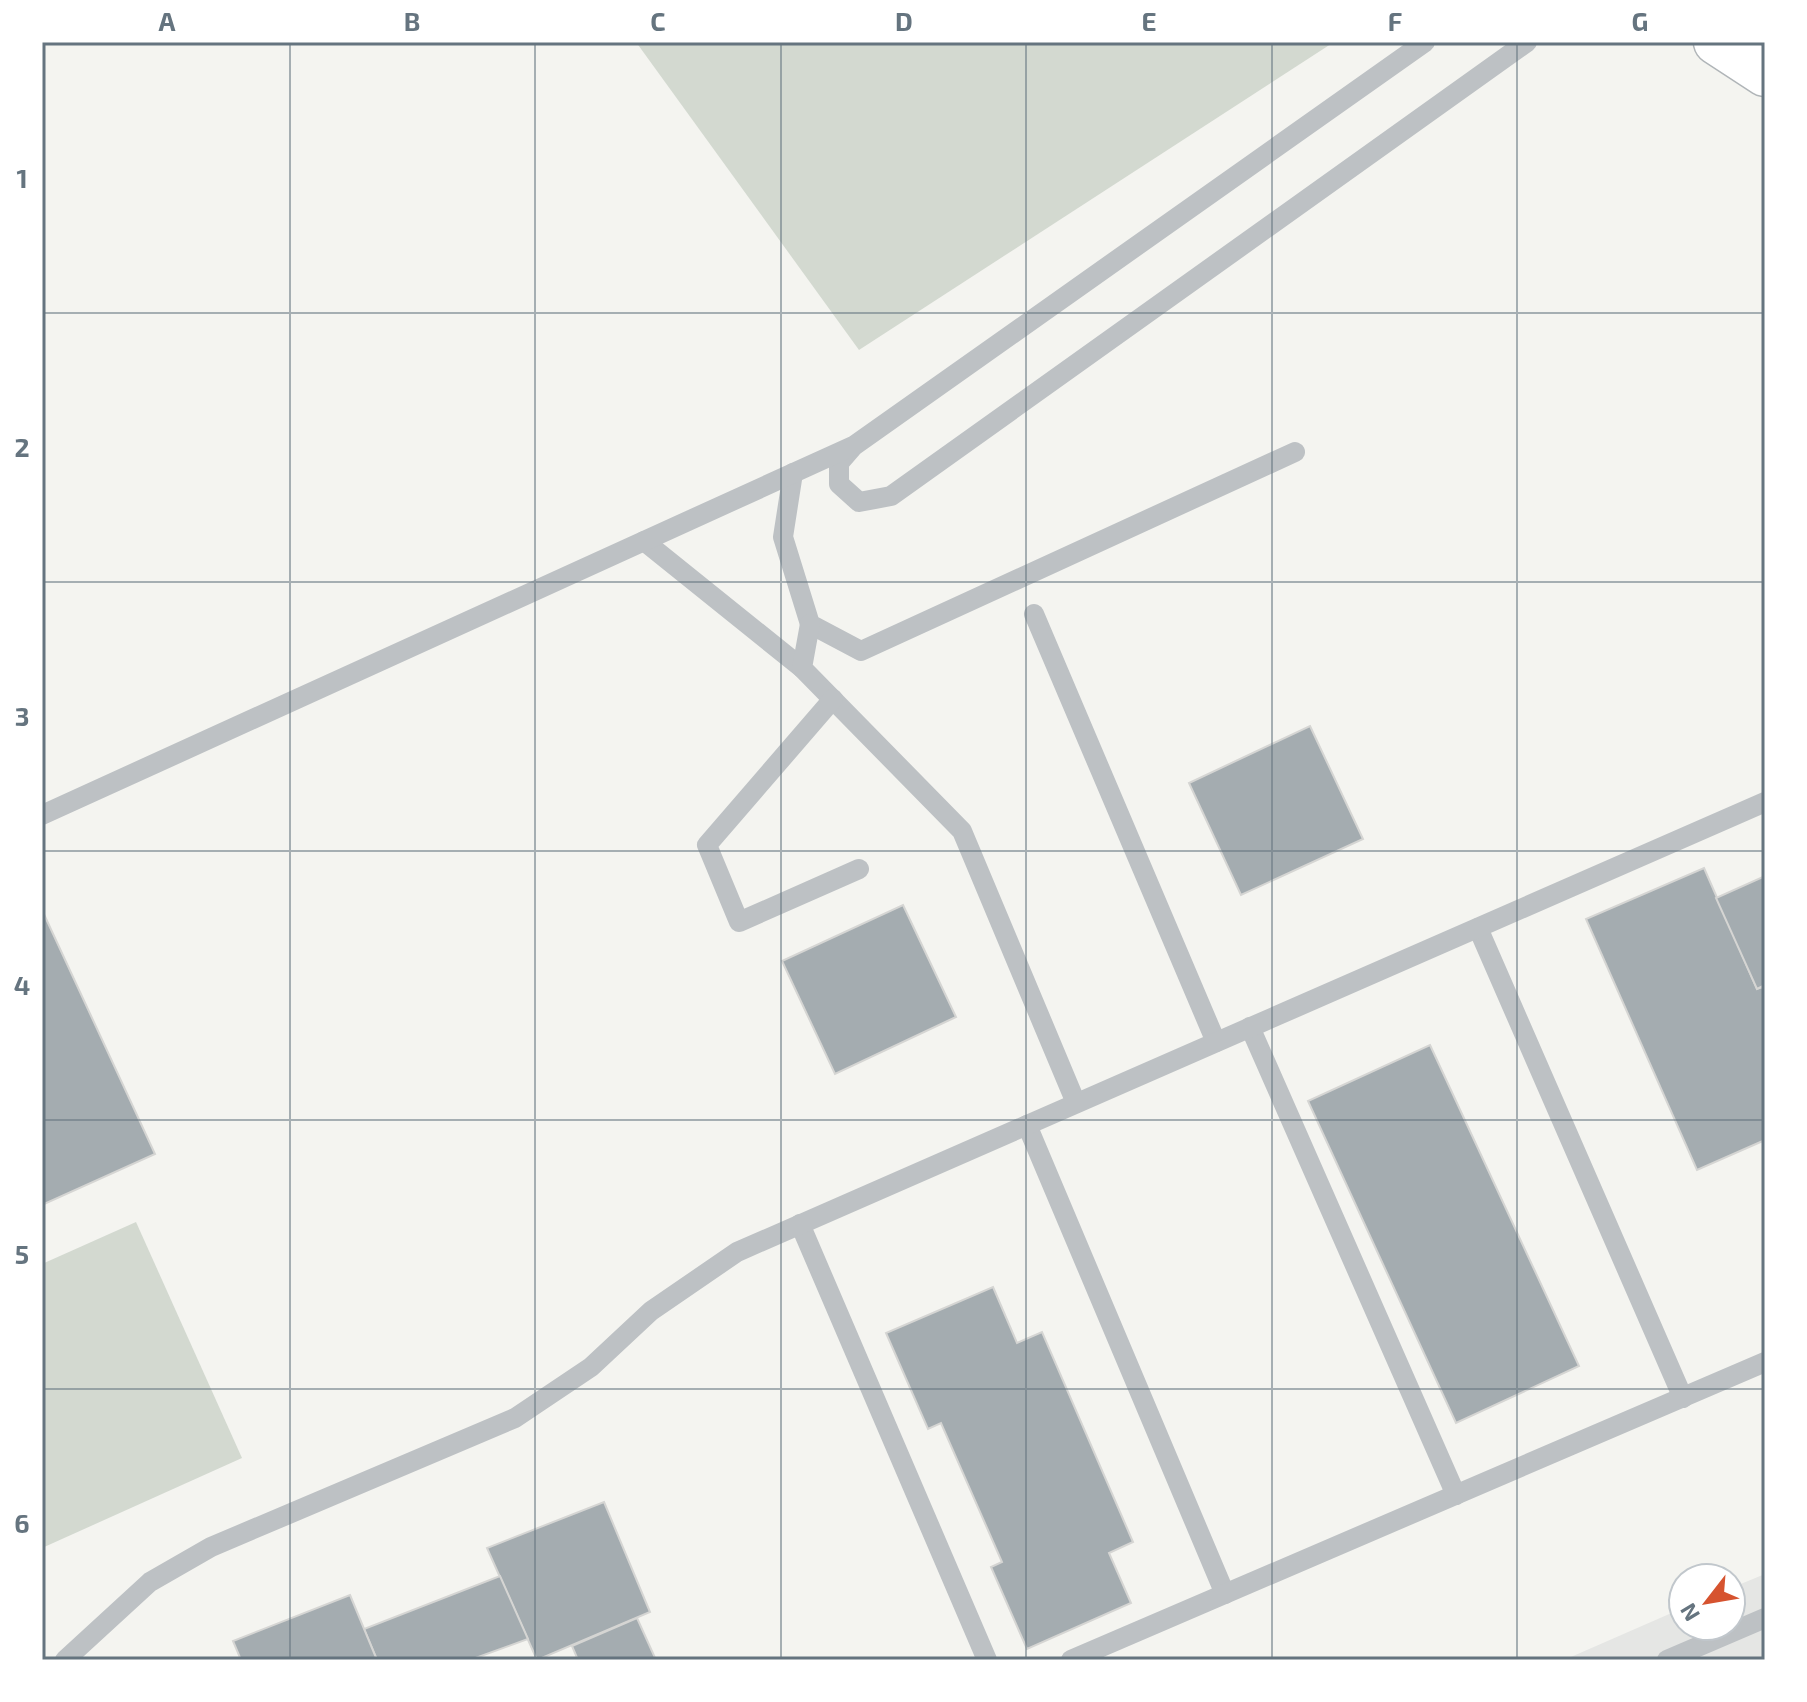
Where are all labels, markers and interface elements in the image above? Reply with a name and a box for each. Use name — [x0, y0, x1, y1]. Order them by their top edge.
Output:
text: A — [159, 5, 176, 36]
text: B — [404, 5, 420, 36]
text: C — [650, 5, 666, 36]
text: D — [895, 5, 913, 36]
text: E — [1141, 5, 1157, 36]
text: F — [1388, 5, 1402, 36]
text: G — [1632, 5, 1648, 36]
text: 1 — [16, 162, 28, 193]
text: 2 — [14, 431, 30, 462]
text: 3 — [15, 700, 29, 731]
text: 4 — [14, 969, 30, 1000]
text: 5 — [15, 1238, 29, 1269]
text: 6 — [14, 1507, 30, 1538]
north arrow — [1667, 1562, 1747, 1642]
text: N — [1674, 1599, 1704, 1626]

